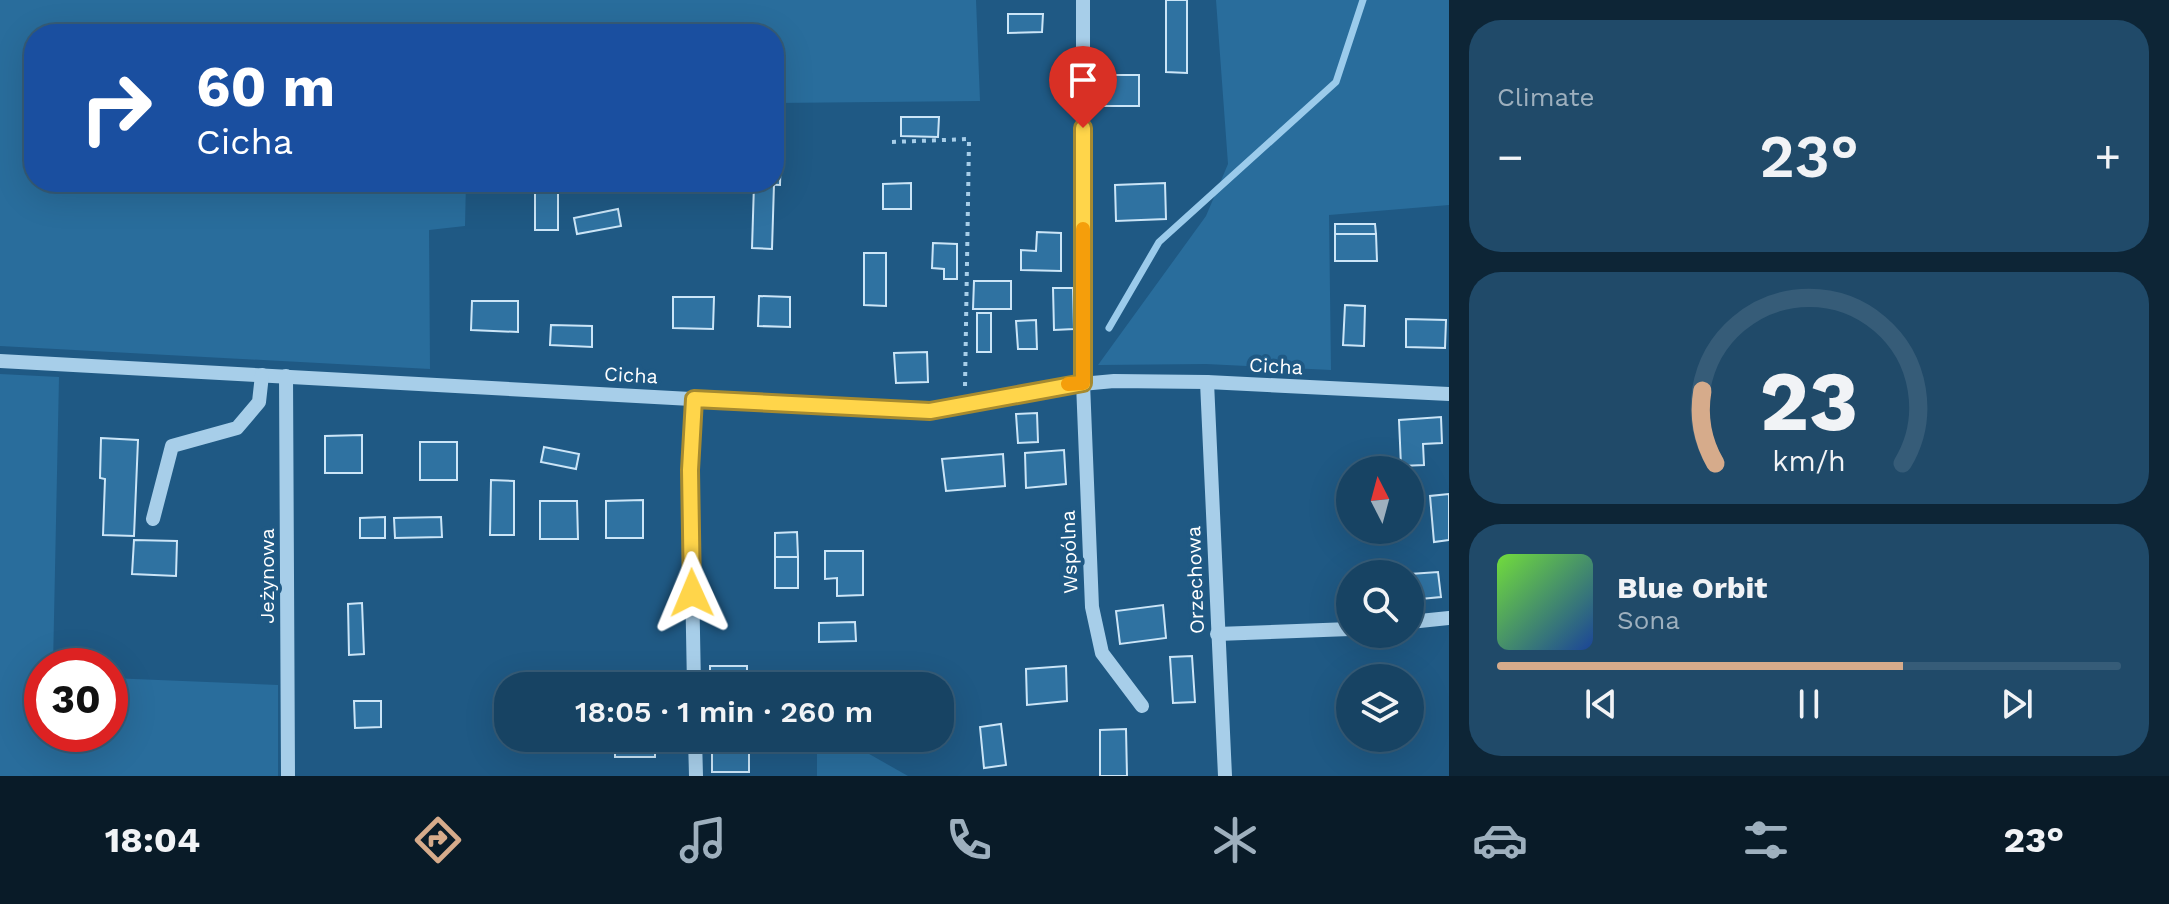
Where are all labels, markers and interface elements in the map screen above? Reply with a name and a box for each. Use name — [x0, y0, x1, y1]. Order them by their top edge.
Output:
pin — [1049, 46, 1117, 128]
text: 60 m — [196, 54, 335, 120]
icon: right — [64, 56, 168, 160]
icon: arrive — [1061, 58, 1105, 102]
text: Climate — [1497, 82, 1595, 112]
text: Cicha — [196, 121, 293, 163]
text: 23° — [1759, 121, 1859, 192]
text: − — [1497, 131, 1524, 183]
text: + — [2094, 131, 2121, 183]
street label: Cicha — [1248, 353, 1304, 379]
text: 23 — [1760, 353, 1858, 450]
street label: Cicha — [603, 362, 659, 388]
text: km/h — [1772, 444, 1846, 478]
north arrow — [1336, 456, 1424, 544]
map controls — [1336, 456, 1424, 752]
street label: Wspólna — [1056, 510, 1082, 594]
street label: Orzechowa — [1181, 526, 1209, 634]
street label: Jeżynowa — [255, 528, 279, 624]
position arrow — [650, 551, 734, 635]
button: search — [1336, 560, 1424, 648]
text: Blue Orbit — [1617, 570, 1767, 605]
text: Sona — [1617, 605, 1680, 635]
speed limit sign: 30 — [24, 648, 128, 752]
button: layers — [1336, 664, 1424, 752]
icon: previous — [1579, 682, 1623, 726]
icon: pause — [1787, 682, 1831, 726]
icon: next — [1995, 682, 2039, 726]
text: 18:05 · 1 min · 260 m — [575, 694, 873, 729]
icon: directions — [410, 812, 466, 868]
icon: music — [675, 812, 731, 868]
icon: phone — [941, 812, 997, 868]
icon: climate — [1207, 812, 1263, 868]
icon: car — [1472, 812, 1528, 868]
icon: filters — [1738, 812, 1794, 868]
text: 18:04 — [105, 819, 200, 861]
text: 23° — [2003, 819, 2064, 861]

